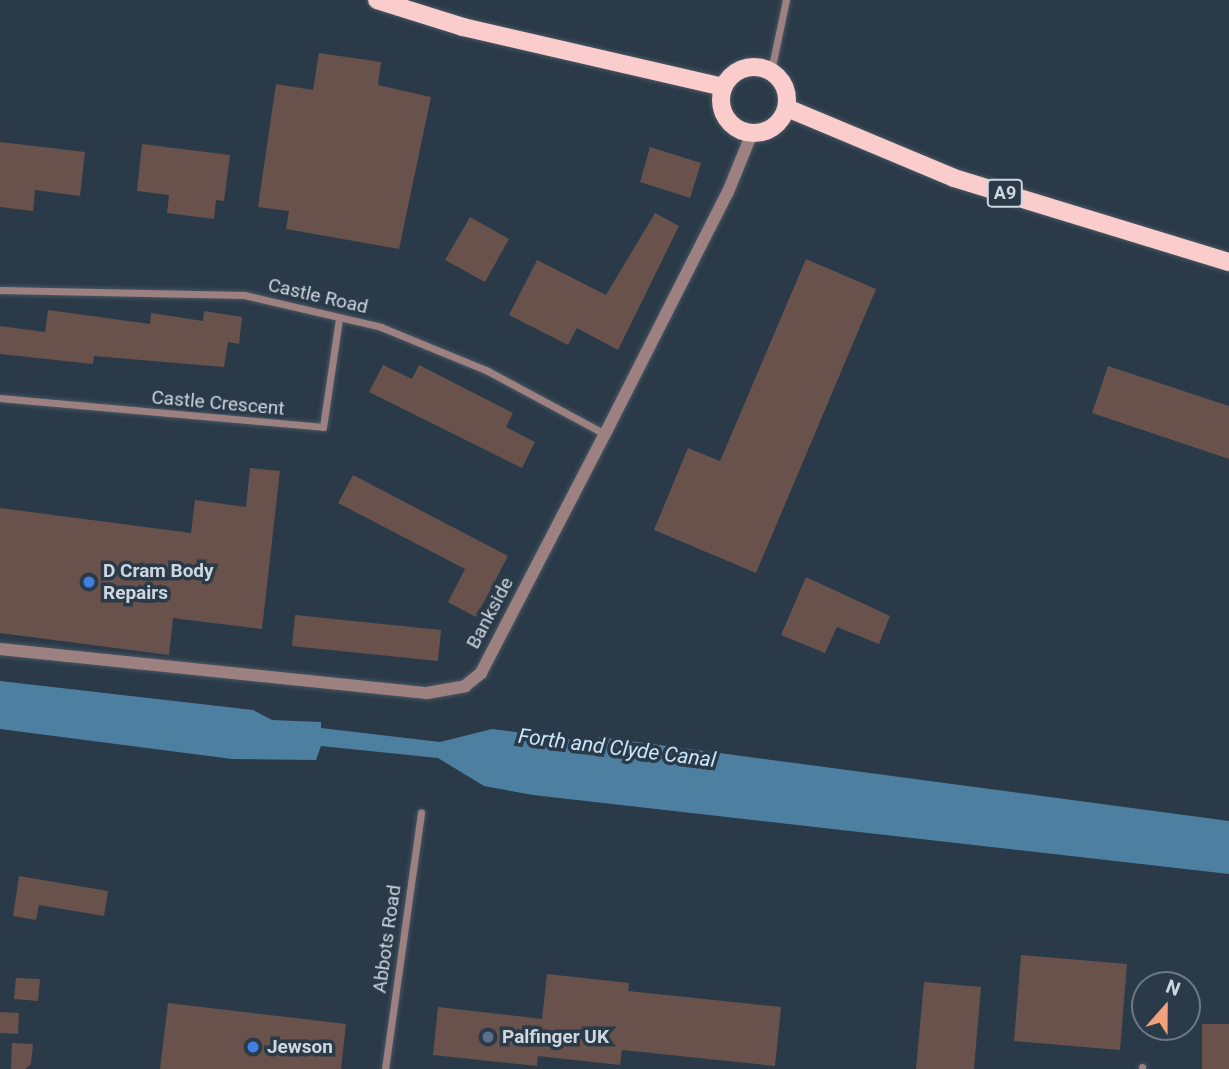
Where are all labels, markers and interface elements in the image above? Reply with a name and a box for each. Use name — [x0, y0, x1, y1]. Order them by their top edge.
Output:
road number: A9 — [986, 178, 1024, 208]
street label: Castle Road — [266, 273, 370, 319]
street label: Castle Crescent — [151, 386, 285, 420]
place label: D Cram Body Repairs — [103, 560, 214, 604]
street label: Bankside — [462, 573, 518, 653]
marker: D Cram Body Repairs — [81, 574, 97, 590]
water label: Forth and Clyde Canal — [517, 723, 717, 773]
street label: Abbots Road — [368, 883, 406, 995]
north arrow — [1131, 971, 1201, 1041]
text: N — [1163, 975, 1183, 1001]
place label: Palfinger UK — [502, 1026, 609, 1048]
marker: Palfinger UK — [480, 1029, 496, 1045]
place label: Jewson — [267, 1036, 333, 1058]
marker: Jewson — [245, 1039, 261, 1055]

